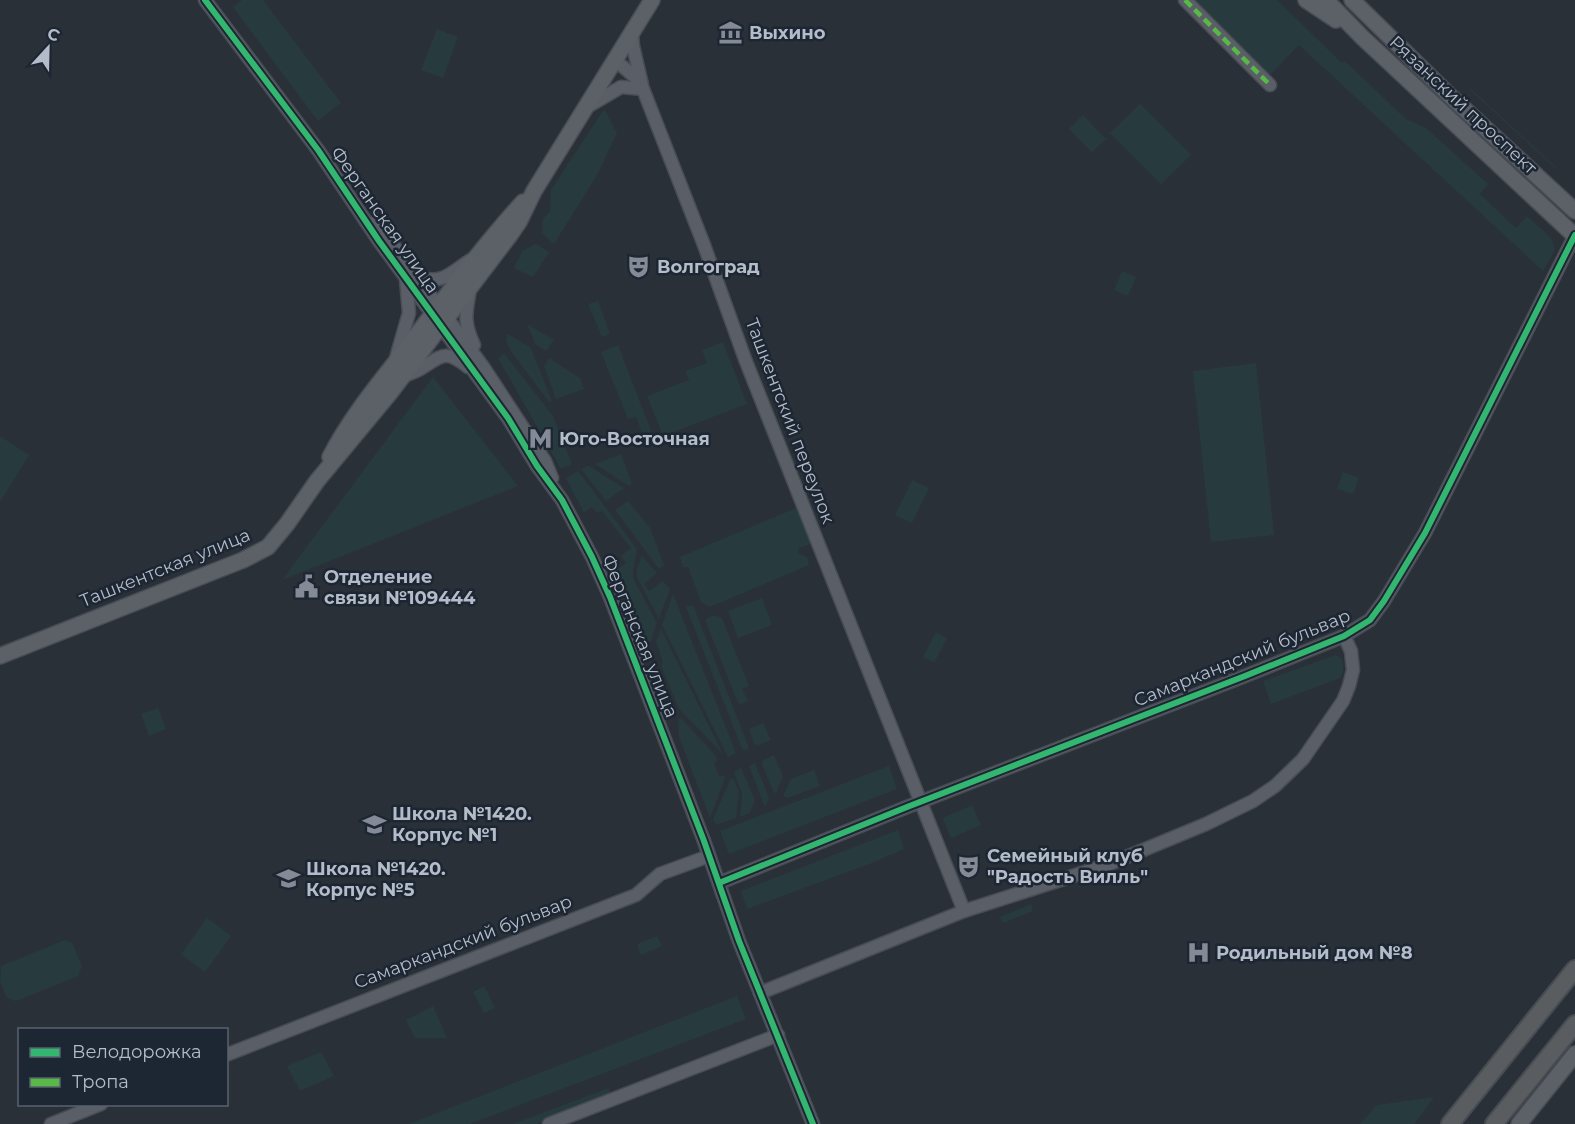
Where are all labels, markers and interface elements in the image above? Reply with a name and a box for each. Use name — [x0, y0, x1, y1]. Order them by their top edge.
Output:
north arrow — [18, 18, 78, 78]
museum icon: Выхино — [718, 20, 744, 46]
place label: Выхино — [749, 22, 826, 44]
text: С — [44, 24, 63, 46]
street label: Рязанский проспект — [1385, 31, 1542, 179]
street label: Ферганская улица — [326, 142, 444, 298]
theatre icon: Волгоград — [626, 254, 652, 280]
place label: Волгоград — [657, 256, 760, 278]
street label: Ташкентский переулок — [741, 315, 840, 527]
metro station icon: Юго-Восточная — [528, 426, 554, 452]
place label: Юго-Восточная — [559, 428, 710, 450]
street label: Ташкентская улица — [77, 524, 253, 612]
street label: Ферганская улица — [597, 551, 683, 721]
place label: Отделение связи №109444 — [324, 566, 476, 609]
public building icon: Отделение связи №109444 — [293, 574, 319, 600]
street label: Самаркандский бульвар — [1131, 604, 1353, 712]
place label: Школа №1420. Корпус №1 — [392, 803, 532, 846]
school or university icon: Школа №1420. Корпус №1 — [361, 811, 387, 837]
place label: Семейный клуб "Радость Вилль" — [987, 845, 1148, 888]
theatre icon: Семейный клуб "Радость Вилль" — [956, 853, 982, 879]
place label: Школа №1420. Корпус №5 — [306, 858, 446, 901]
school or university icon: Школа №1420. Корпус №5 — [275, 866, 301, 892]
street label: Самаркандский бульвар — [351, 890, 575, 994]
hospital icon: Родильный дом №8 — [1185, 940, 1211, 966]
place label: Родильный дом №8 — [1216, 942, 1413, 964]
legend — [18, 1028, 228, 1106]
text: Велодорожка — [72, 1041, 201, 1063]
text: Тропа — [72, 1071, 129, 1093]

